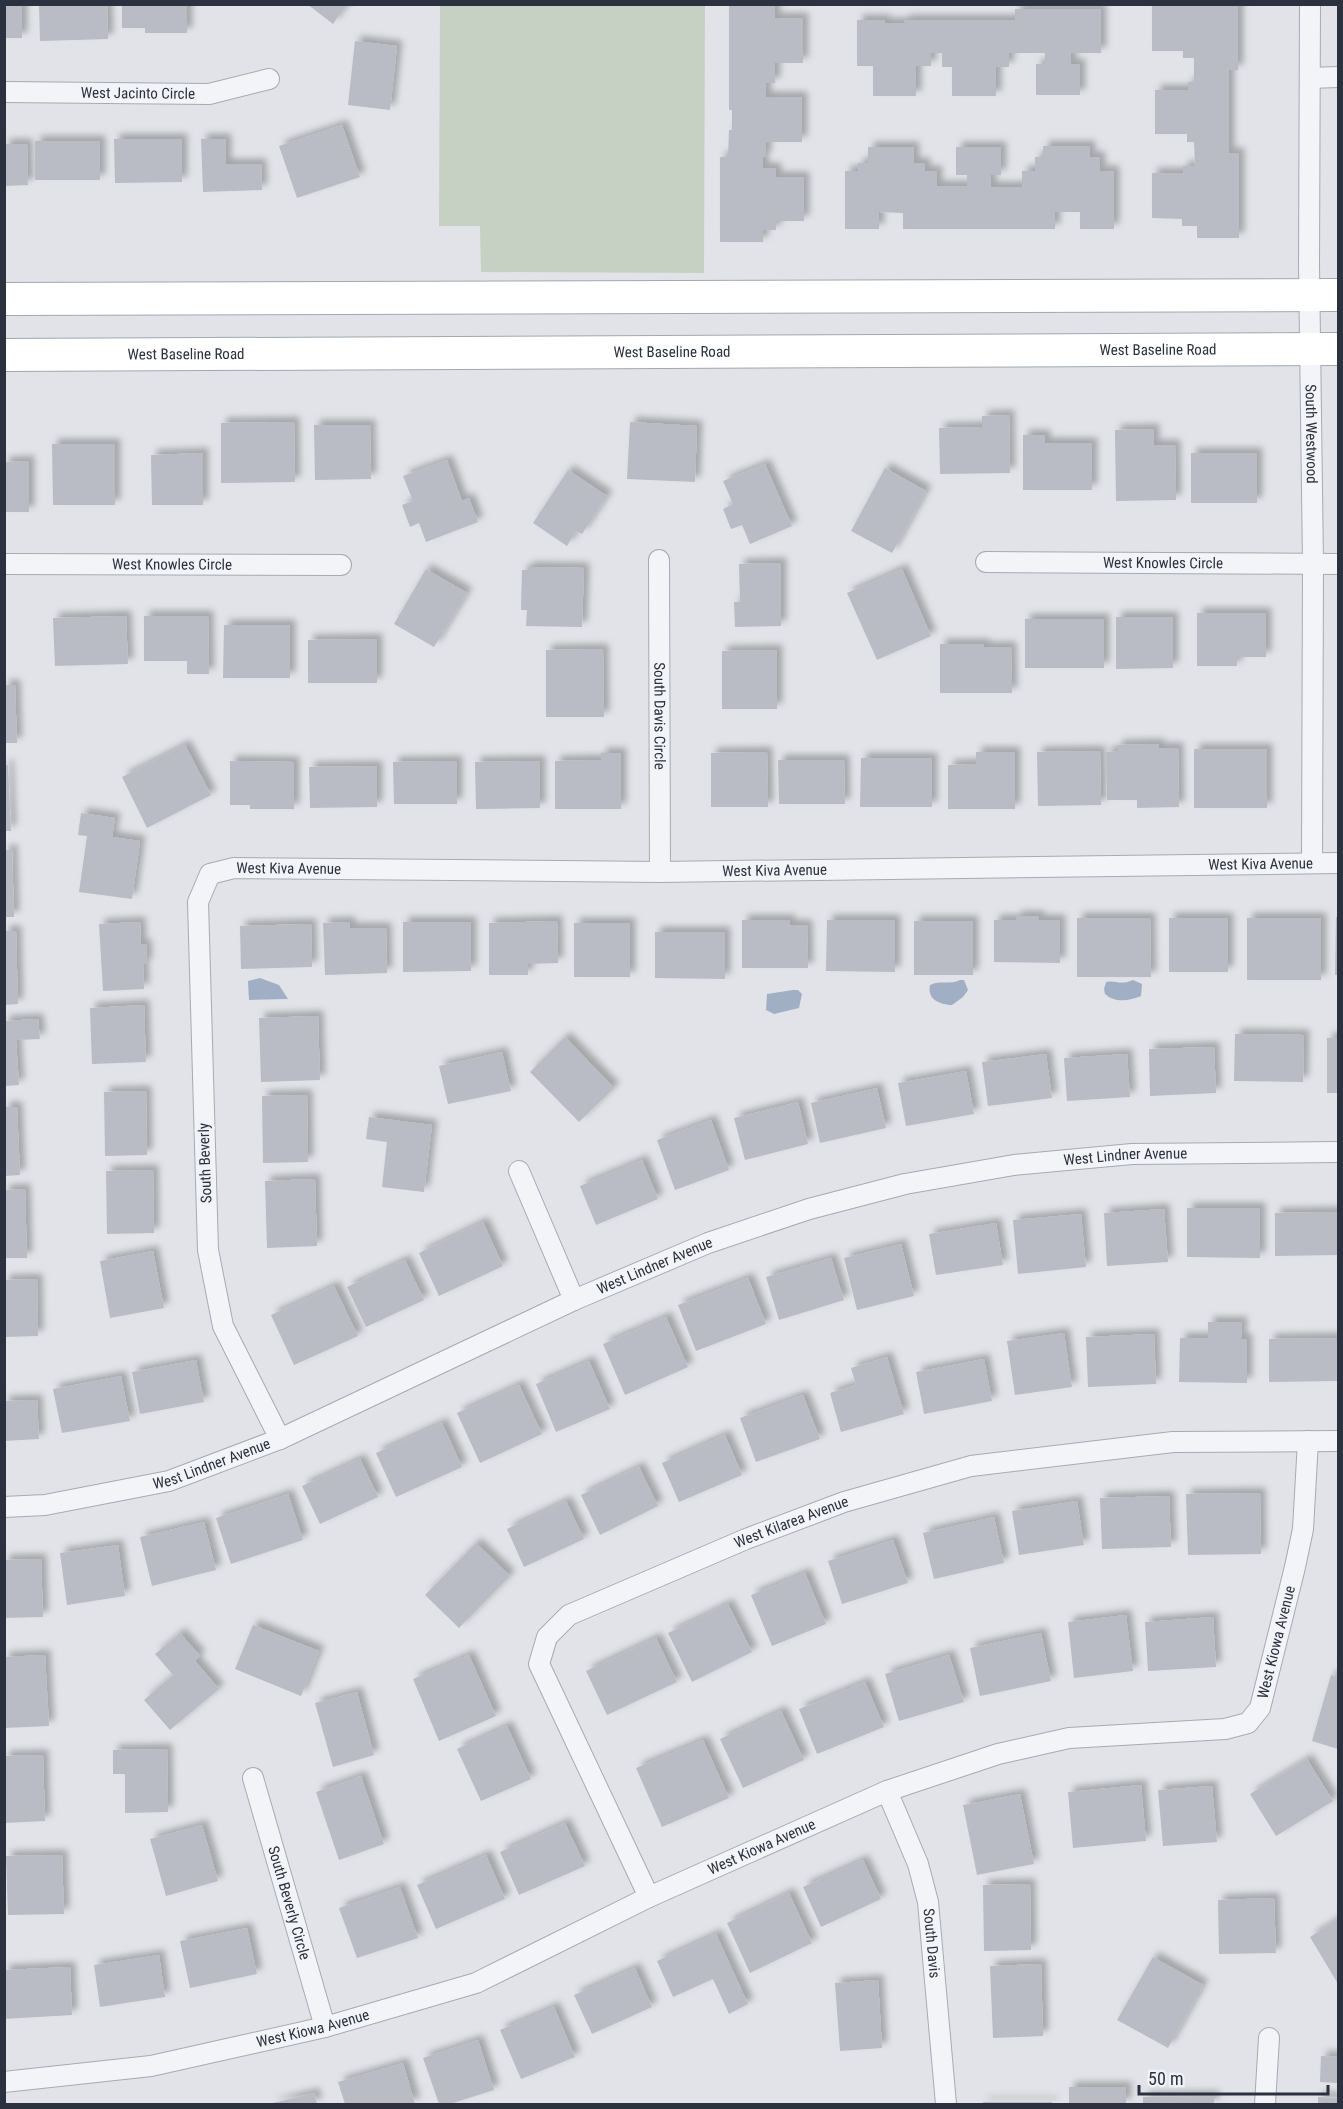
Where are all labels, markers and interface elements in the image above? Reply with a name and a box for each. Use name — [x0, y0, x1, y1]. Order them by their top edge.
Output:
street label: West Jacinto Circle — [81, 84, 195, 103]
street label: West Baseline Road — [1099, 341, 1217, 359]
street label: West Baseline Road — [613, 343, 731, 361]
street label: West Baseline Road — [127, 345, 245, 363]
street label: South Westwood — [1302, 384, 1321, 484]
street label: West Knowles Circle — [1103, 554, 1223, 572]
street label: West Knowles Circle — [112, 555, 232, 574]
street label: South Davis Circle — [650, 662, 669, 770]
street label: West Kiva Avenue — [1208, 854, 1313, 874]
street label: West Kiva Avenue — [236, 859, 341, 878]
street label: West Kiva Avenue — [722, 861, 827, 880]
street label: South Beverly — [195, 1122, 215, 1204]
street label: West Lindner Avenue — [1063, 1144, 1187, 1169]
street label: West Lindner Avenue — [594, 1233, 715, 1298]
street label: West Lindner Avenue — [151, 1435, 273, 1493]
street label: West Kilarea Avenue — [732, 1492, 850, 1552]
street label: West Kiowa Avenue — [1254, 1584, 1299, 1701]
street label: West Kiowa Avenue — [705, 1815, 818, 1879]
street label: South Beverly Circle — [264, 1844, 314, 1962]
street label: South Davis — [920, 1908, 944, 1979]
street label: West Kiowa Avenue — [255, 2006, 371, 2051]
scale bar — [1139, 2058, 1328, 2096]
text: 50 m — [1148, 2068, 1183, 2089]

